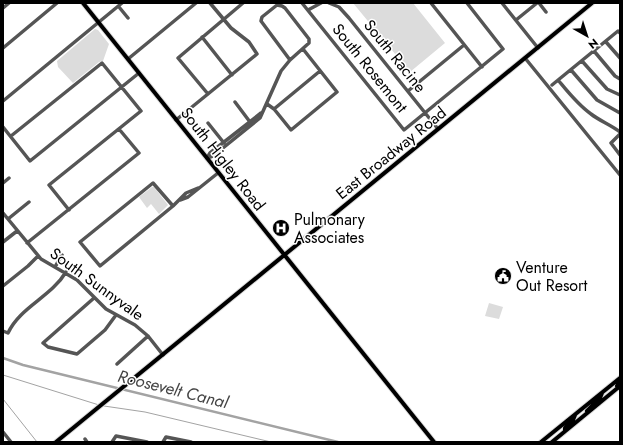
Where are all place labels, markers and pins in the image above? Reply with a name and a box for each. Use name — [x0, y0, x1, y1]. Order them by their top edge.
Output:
place label: Pulmonary Associates — [294, 208, 366, 249]
hospital icon: Pulmonary Associates — [271, 218, 291, 238]
place label: Venture Out Resort — [516, 256, 588, 297]
public building icon: Venture Out Resort — [493, 266, 513, 286]

